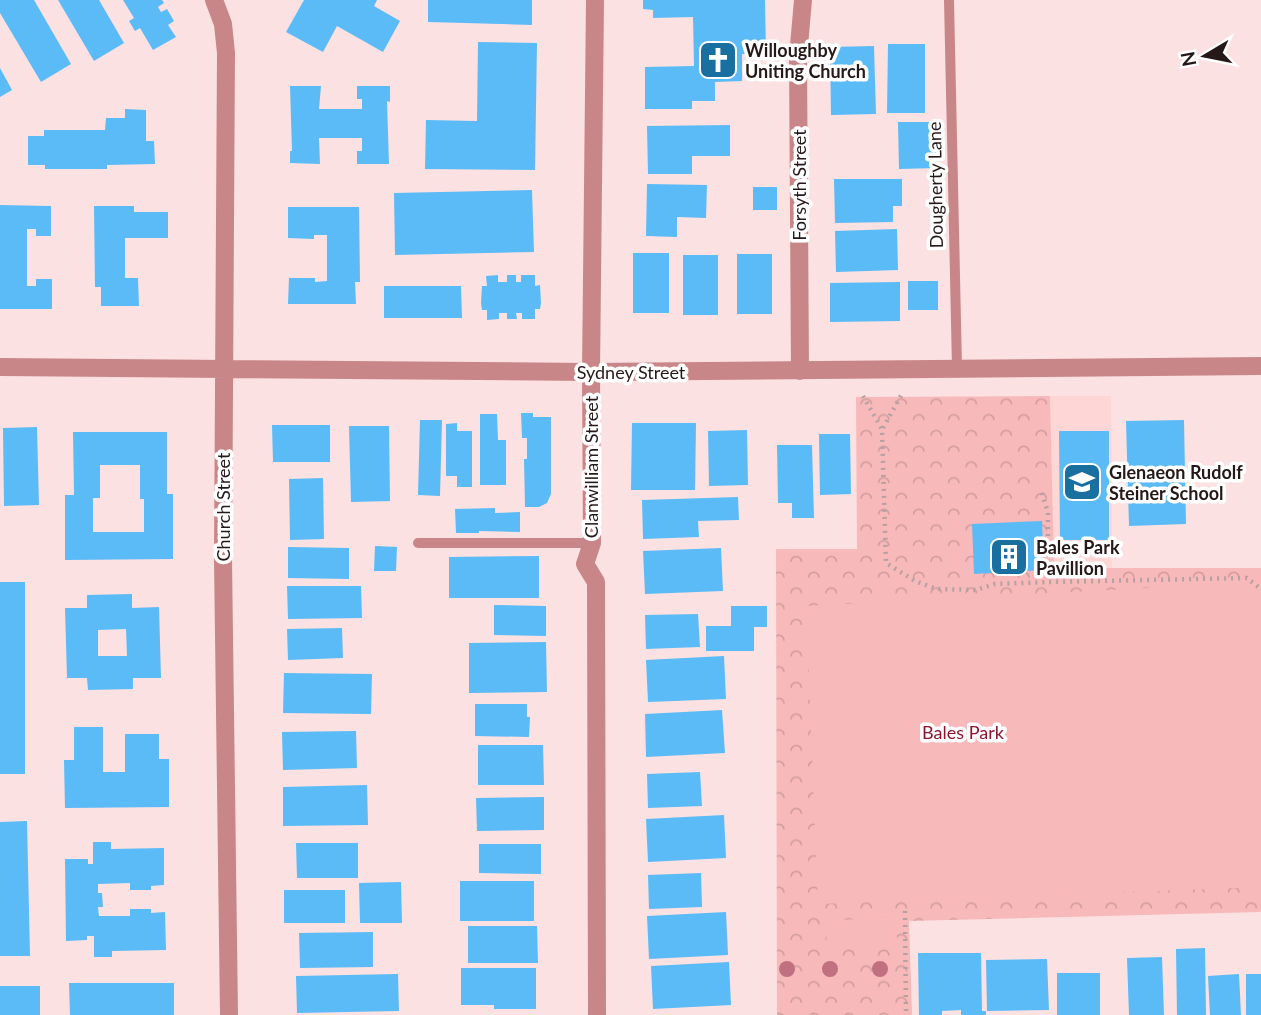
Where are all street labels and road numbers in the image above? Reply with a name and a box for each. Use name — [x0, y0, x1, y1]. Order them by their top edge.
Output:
street label: Dougherty Lane — [923, 121, 947, 249]
street label: Forsyth Street — [788, 129, 810, 241]
street label: Sydney Street — [577, 361, 686, 383]
street label: Clanwilliam Street — [580, 395, 602, 538]
street label: Church Street — [212, 452, 234, 561]

